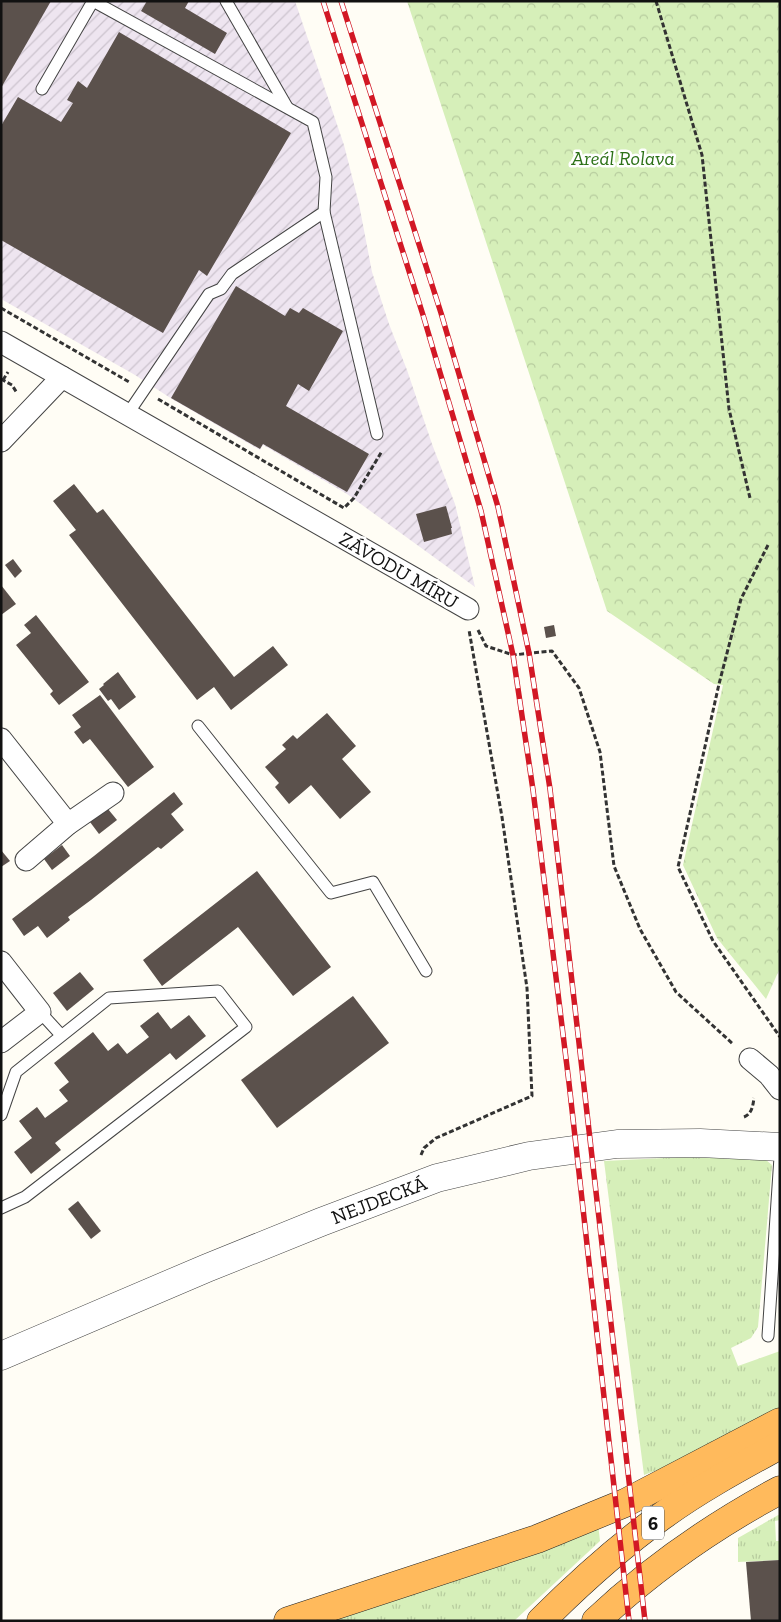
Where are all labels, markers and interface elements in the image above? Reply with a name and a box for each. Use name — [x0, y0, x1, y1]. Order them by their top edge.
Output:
park label: Areál Rolava — [571, 146, 675, 170]
street label: ZÁVODU MÍRU — [335, 526, 463, 614]
street label: NEJDECKÁ — [328, 1171, 431, 1229]
road number: 6 — [642, 1506, 664, 1540]

